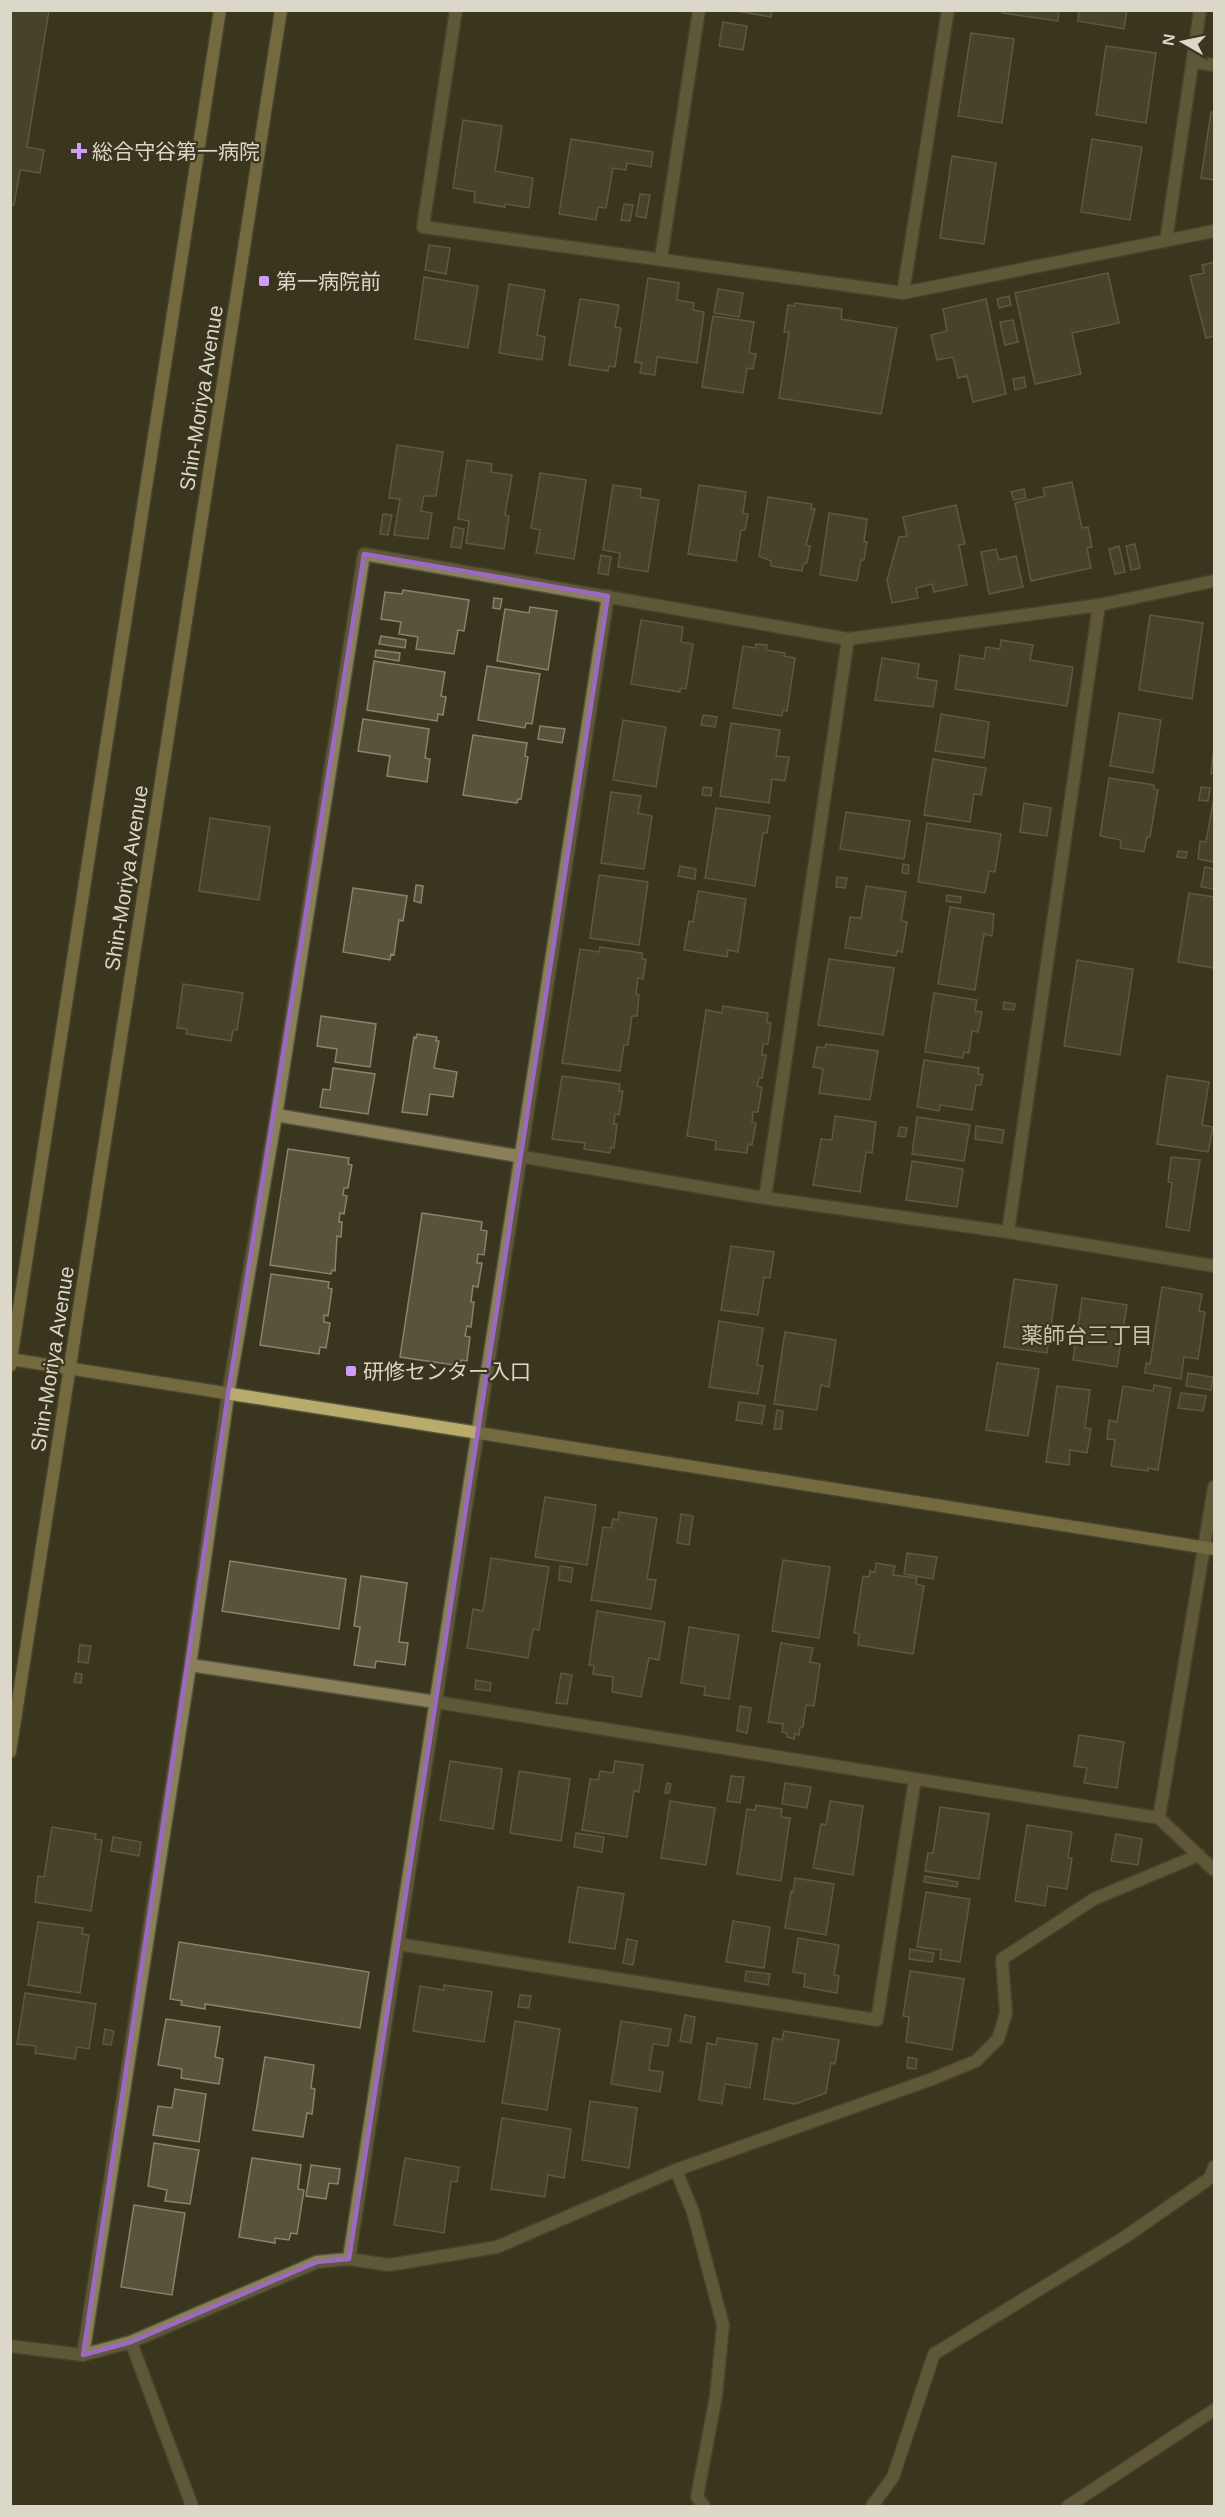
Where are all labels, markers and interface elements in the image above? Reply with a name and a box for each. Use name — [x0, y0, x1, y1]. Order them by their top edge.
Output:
north arrow — [1153, 12, 1213, 72]
text: N — [1159, 33, 1178, 47]
place label: 総合守谷第一病院 — [92, 140, 260, 163]
marker: 総合守谷第一病院 — [70, 142, 88, 160]
place label: 第一病院前 — [276, 270, 381, 293]
marker: 第一病院前 — [257, 274, 271, 288]
street label: Shin-Moriya Avenue — [175, 304, 227, 492]
street label: Shin-Moriya Avenue — [100, 784, 152, 972]
street label: Shin-Moriya Avenue — [26, 1265, 78, 1453]
district label: 薬師台三丁目 — [1021, 1323, 1153, 1348]
place label: 研修センター入口 — [363, 1360, 531, 1383]
marker: 研修センター入口 — [344, 1364, 358, 1378]

